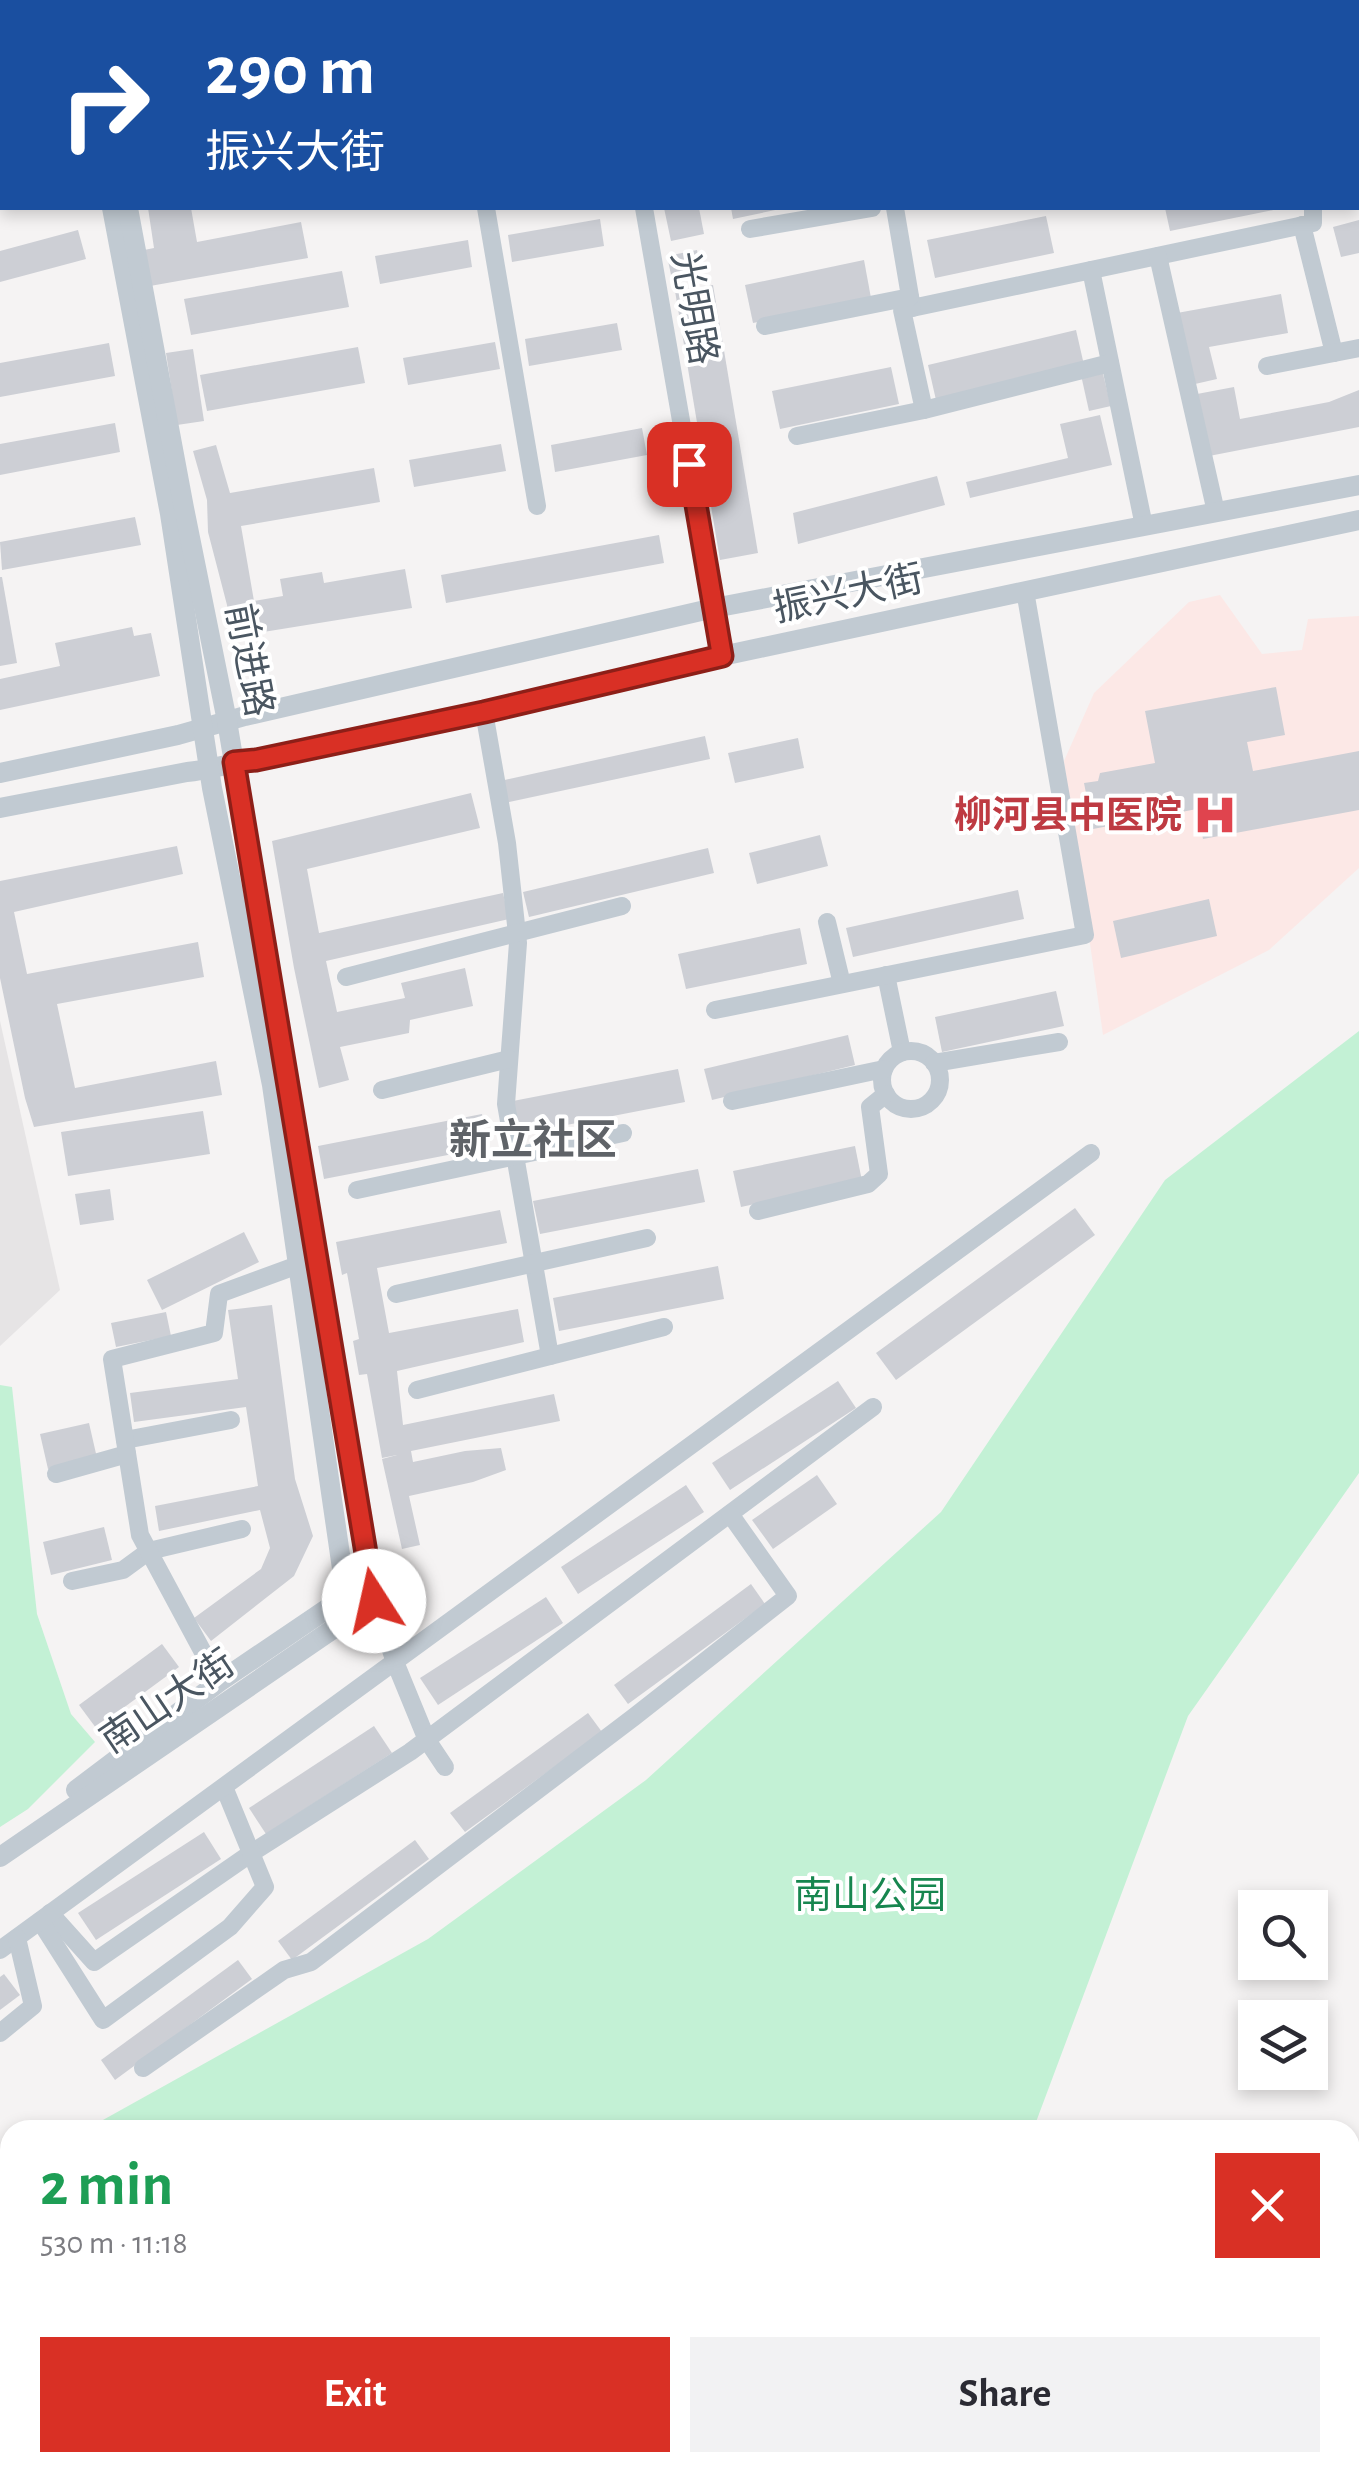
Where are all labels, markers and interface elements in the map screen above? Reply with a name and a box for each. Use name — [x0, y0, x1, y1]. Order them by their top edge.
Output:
text: 290 m — [205, 37, 375, 107]
icon: right — [40, 40, 170, 170]
text: 振兴大街 — [205, 131, 385, 176]
street label: 光明路 — [664, 248, 725, 368]
pin — [647, 422, 732, 507]
icon: arrive — [662, 437, 717, 492]
street label: 振兴大街 — [770, 559, 927, 629]
street label: 前进路 — [219, 600, 281, 720]
hospital icon: 柳河县中医院 — [1191, 791, 1239, 839]
place label: 柳河县中医院 — [954, 795, 1182, 836]
district label: 新立社区 — [449, 1117, 617, 1162]
position arrow — [322, 1549, 426, 1653]
street label: 南山大街 — [93, 1643, 242, 1761]
park label: 南山公园 — [794, 1876, 946, 1916]
map controls — [1238, 1890, 1328, 2090]
button: search — [1238, 1890, 1328, 1980]
button: layers — [1238, 2000, 1328, 2090]
button: close — [1215, 2153, 1320, 2258]
text: 2 min — [40, 2156, 173, 2216]
text: 530 m · 11:18 — [40, 2227, 188, 2259]
button: Exit — [40, 2337, 670, 2452]
button: Share — [690, 2337, 1320, 2452]

